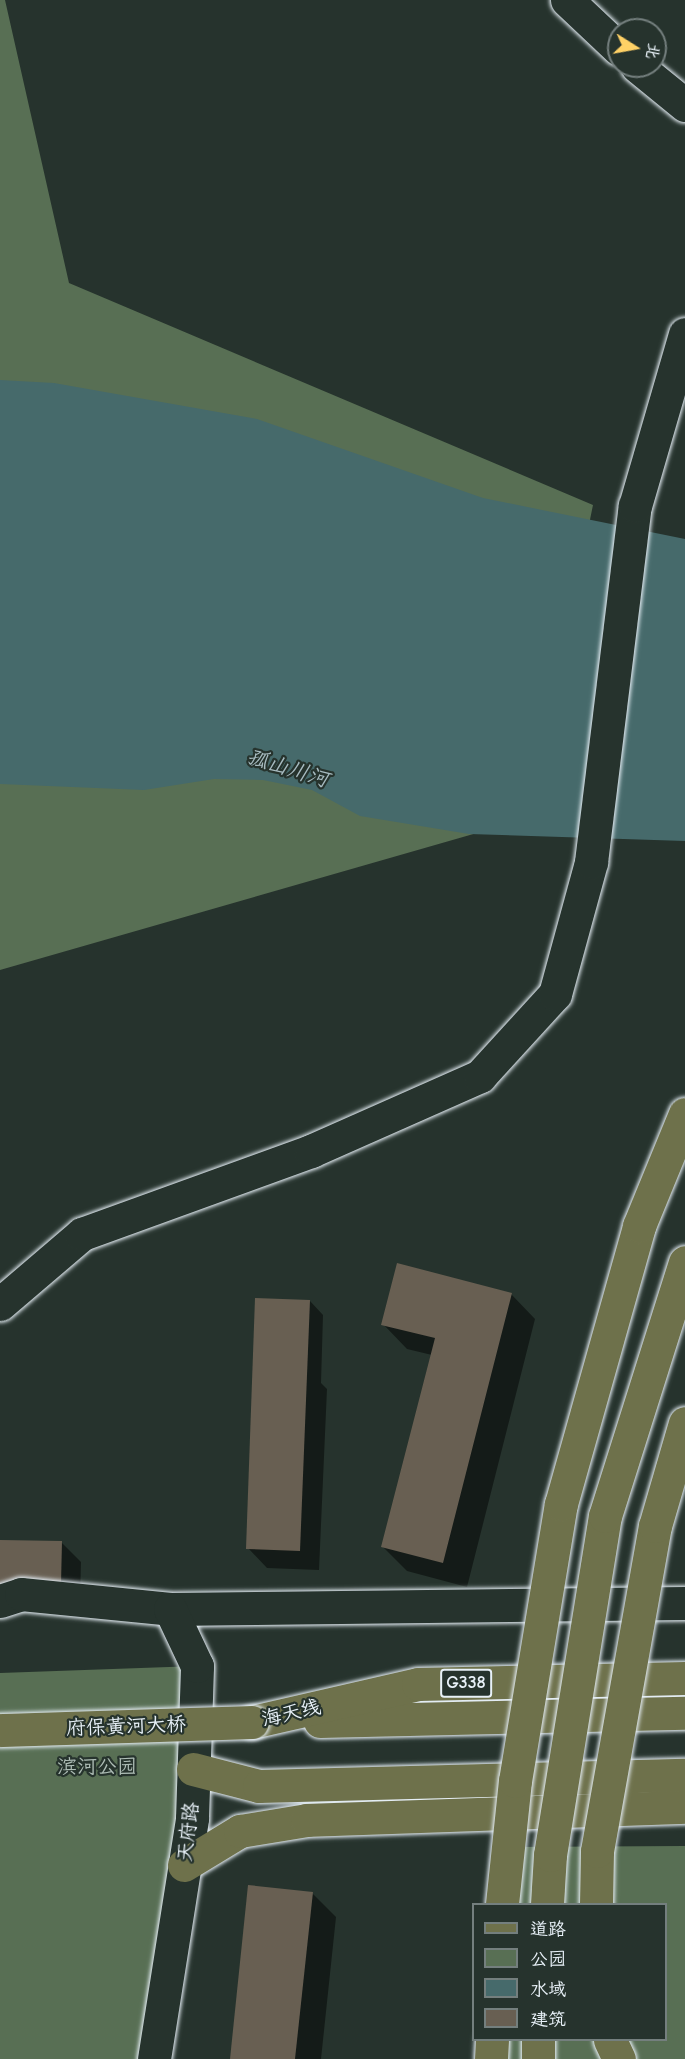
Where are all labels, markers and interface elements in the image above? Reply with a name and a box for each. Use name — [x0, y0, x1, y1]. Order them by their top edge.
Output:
north arrow — [607, 18, 667, 78]
text: 北 — [642, 41, 663, 61]
water label: 孤山川河 — [244, 744, 332, 792]
road number: G338 — [439, 1668, 493, 1698]
street label: 海天线 — [259, 1695, 323, 1731]
street label: 府保黄河大桥 — [66, 1712, 186, 1740]
park label: 滨河公园 — [57, 1754, 137, 1778]
street label: 天府路 — [172, 1801, 204, 1863]
legend — [472, 1903, 667, 2041]
text: 道路 — [530, 1919, 566, 1940]
text: 公园 — [530, 1949, 566, 1970]
text: 水域 — [530, 1979, 566, 2000]
text: 建筑 — [530, 2009, 566, 2030]

